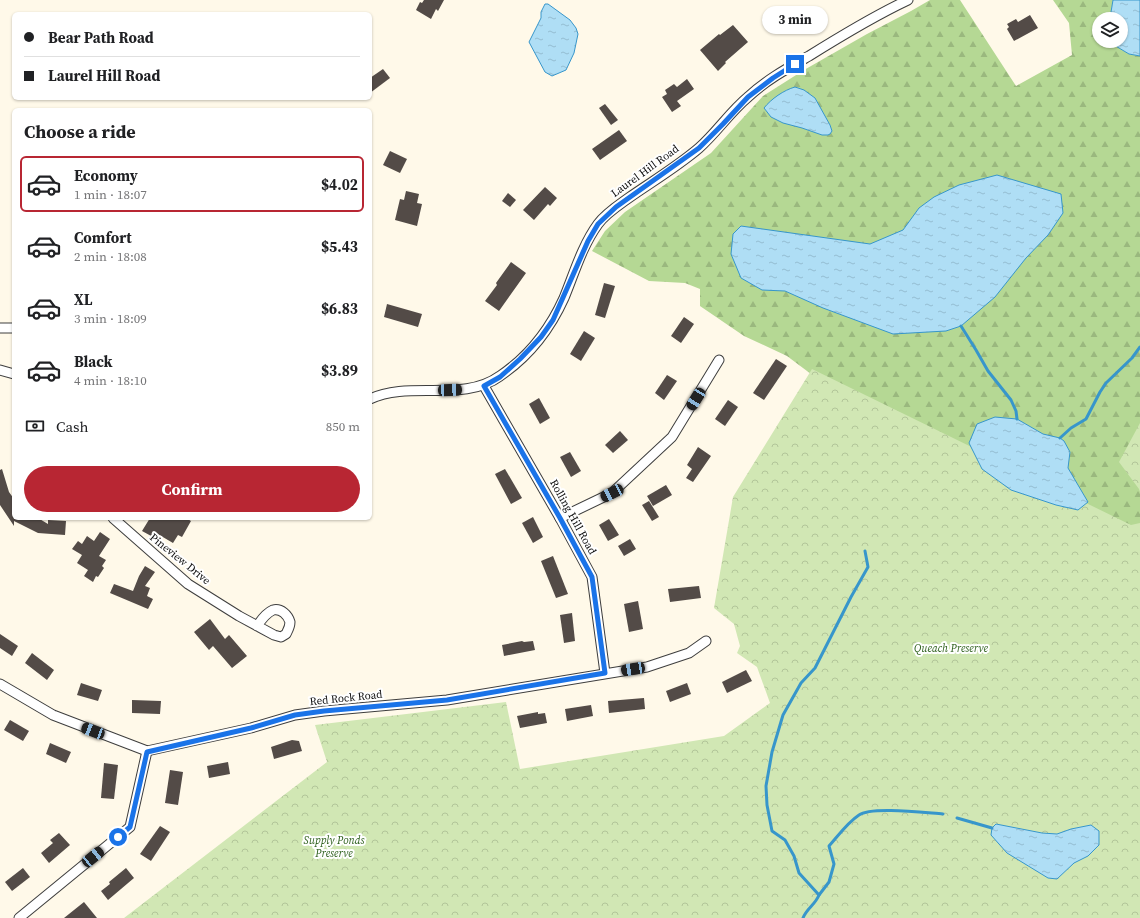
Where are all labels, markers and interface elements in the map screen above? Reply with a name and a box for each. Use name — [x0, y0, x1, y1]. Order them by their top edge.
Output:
callout: 3 min — [762, 6, 828, 34]
text: 3 min — [778, 11, 812, 28]
map controls — [1092, 12, 1128, 48]
button: layers — [1092, 12, 1128, 48]
text: Bear Path Road — [48, 27, 154, 48]
route end — [786, 55, 804, 73]
text: Laurel Hill Road — [48, 65, 160, 86]
text: Choose a ride — [24, 119, 136, 144]
street label: Laurel Hill Road — [608, 141, 683, 201]
text: Economy — [74, 165, 138, 186]
icon: car — [26, 166, 62, 202]
text: $4.02 — [321, 174, 358, 195]
text: 1 min · 18:07 — [74, 186, 147, 203]
text: Comfort — [74, 227, 132, 248]
icon: car — [26, 228, 62, 264]
text: $5.43 — [321, 236, 358, 257]
text: 2 min · 18:08 — [74, 248, 147, 265]
text: XL — [74, 289, 93, 310]
icon: car — [26, 290, 62, 326]
text: $6.83 — [321, 298, 358, 319]
text: 3 min · 18:09 — [74, 310, 147, 327]
text: Black — [74, 351, 113, 372]
icon: car — [26, 352, 62, 388]
text: $3.89 — [321, 360, 358, 381]
text: 4 min · 18:10 — [74, 372, 147, 389]
car — [438, 384, 462, 396]
car — [685, 386, 707, 412]
icon: cash — [24, 415, 46, 437]
text: Cash — [56, 416, 88, 437]
text: 850 m — [326, 418, 360, 435]
button: Confirm — [24, 466, 360, 512]
street label: Rolling Hill Road — [546, 477, 600, 558]
car — [599, 482, 625, 504]
street label: Pineview Drive — [147, 530, 214, 588]
park label: Queach Preserve — [914, 641, 988, 656]
car — [620, 661, 646, 677]
street label: Red Rock Road — [309, 687, 384, 709]
car — [80, 721, 106, 741]
route start — [109, 828, 127, 846]
park label: Supply Ponds Preserve — [304, 833, 365, 861]
car — [80, 845, 106, 869]

